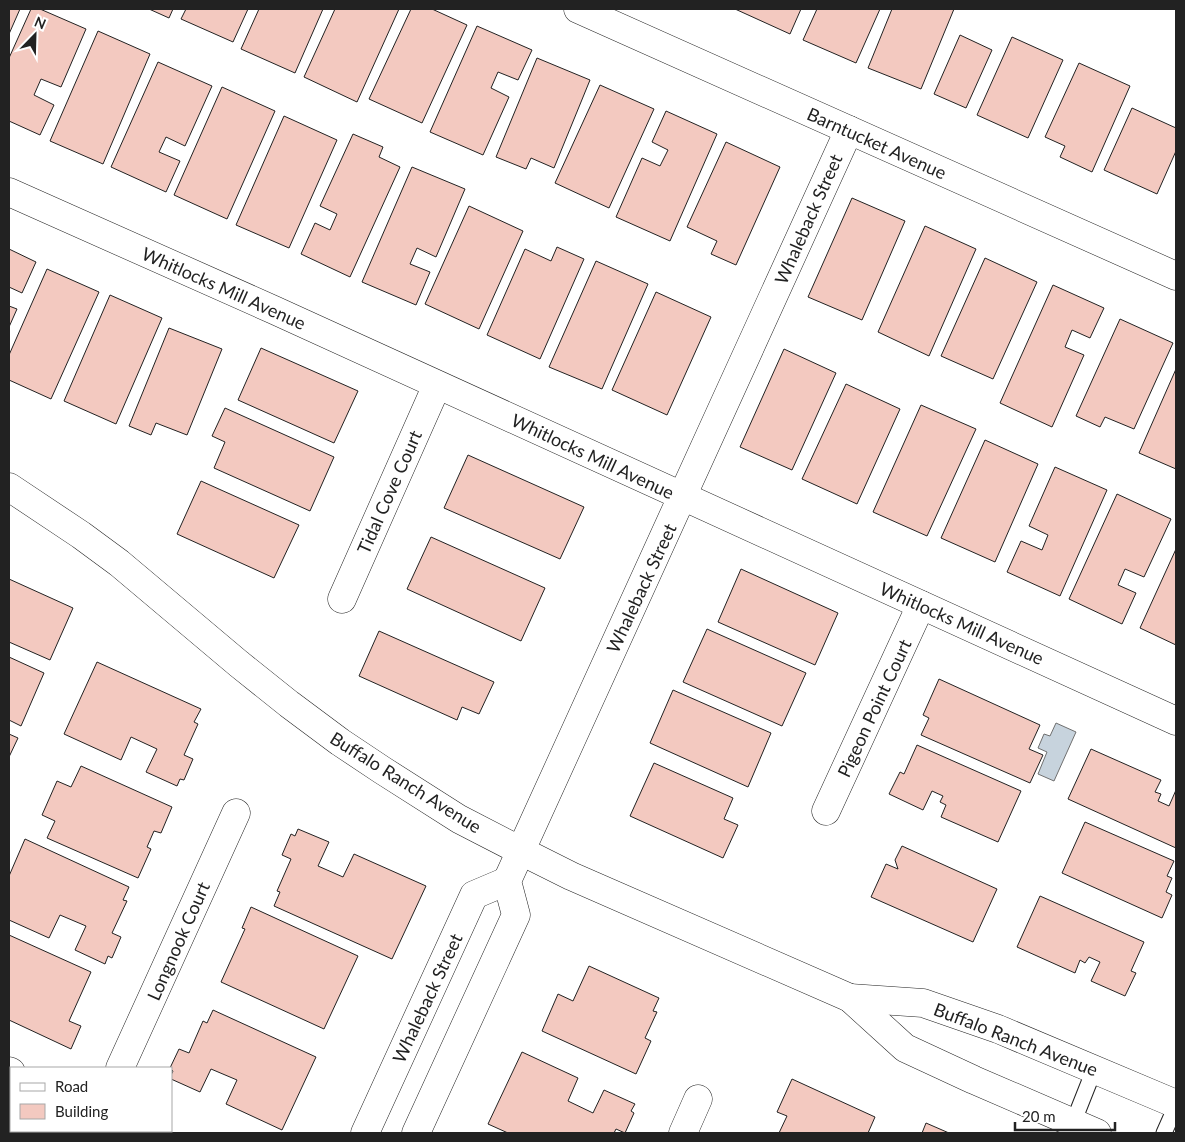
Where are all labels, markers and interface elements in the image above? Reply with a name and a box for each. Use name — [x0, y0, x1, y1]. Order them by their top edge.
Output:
north arrow — [10, 10, 60, 60]
text: N — [32, 13, 49, 33]
street label: Barntucket Avenue — [804, 102, 950, 184]
street label: Whaleback Street — [769, 150, 847, 287]
street label: Whitlocks Mill Avenue — [139, 242, 309, 334]
street label: Whitlocks Mill Avenue — [508, 409, 678, 503]
street label: Tidal Cove Court — [352, 426, 426, 557]
street label: Whaleback Street — [601, 519, 681, 656]
street label: Whitlocks Mill Avenue — [877, 577, 1047, 669]
street label: Pigeon Point Court — [832, 635, 916, 780]
street label: Buffalo Ranch Avenue — [326, 727, 486, 837]
street label: Longnook Court — [142, 878, 214, 1004]
street label: Whaleback Street — [387, 929, 467, 1066]
street label: Buffalo Ranch Avenue — [931, 998, 1101, 1080]
legend — [10, 1067, 172, 1132]
text: Road — [55, 1077, 88, 1095]
scale bar — [1015, 1100, 1115, 1132]
text: Building — [55, 1102, 108, 1120]
text: 20 m — [1022, 1107, 1056, 1125]

